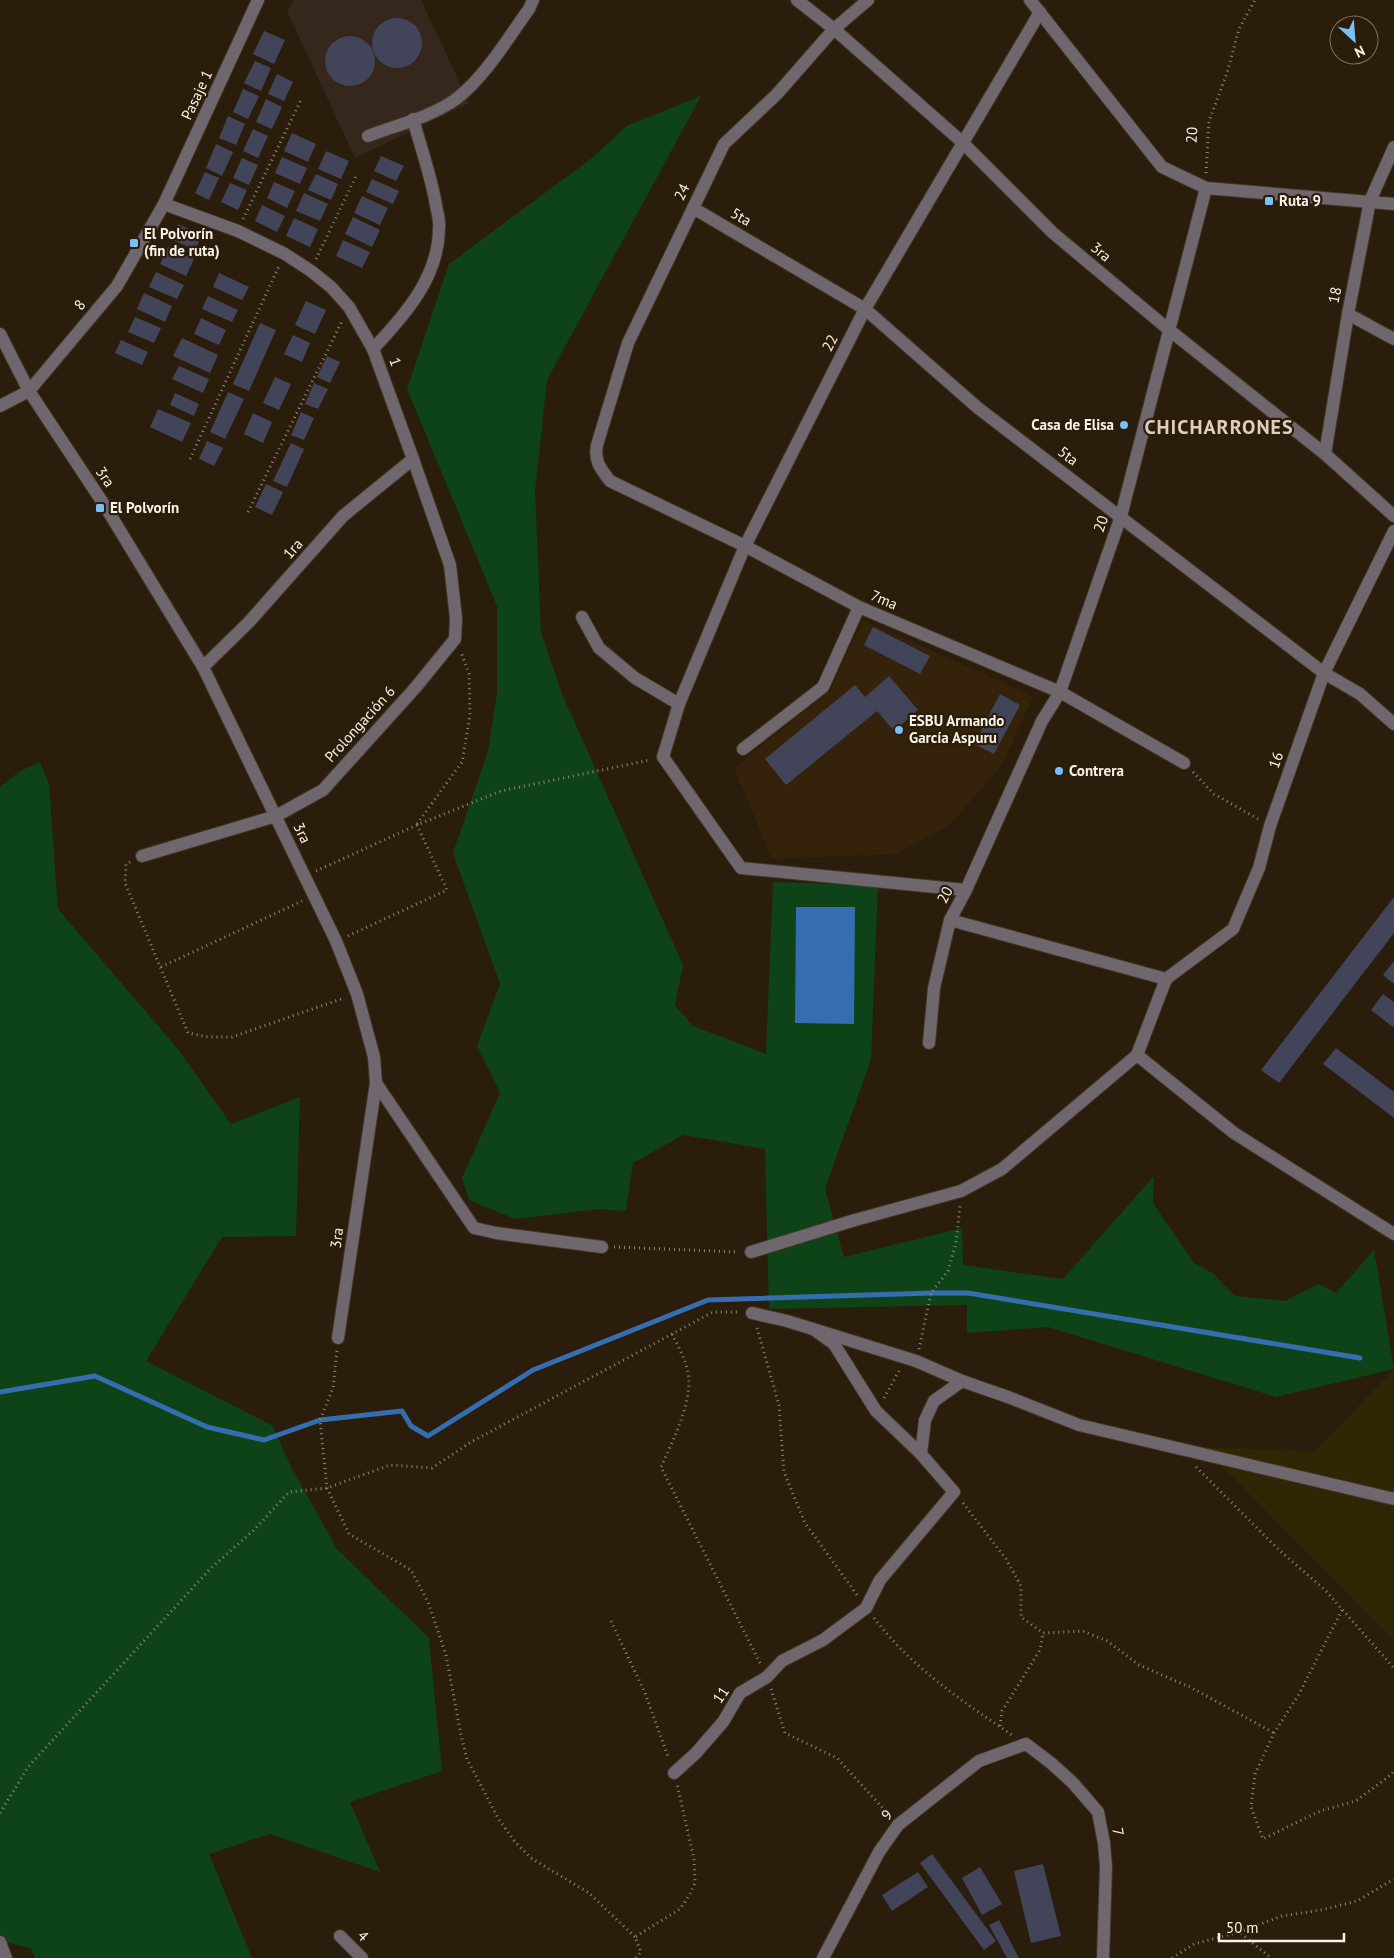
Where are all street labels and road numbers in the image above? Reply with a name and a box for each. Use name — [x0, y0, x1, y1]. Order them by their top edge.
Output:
street label: Pasaje 1 — [177, 67, 216, 123]
street label: 20 — [1182, 126, 1201, 144]
street label: 24 — [669, 180, 694, 203]
street label: 5ta — [728, 203, 755, 230]
street label: 3ra — [1087, 238, 1115, 266]
street label: 18 — [1324, 285, 1345, 305]
street label: 8 — [70, 296, 90, 314]
street label: 22 — [817, 331, 842, 354]
street label: 1 — [385, 355, 406, 369]
street label: 5ta — [1054, 442, 1082, 469]
street label: 3ra — [92, 463, 119, 491]
street label: 20 — [1089, 513, 1112, 535]
street label: 1ra — [279, 535, 307, 563]
street label: 7ma — [868, 585, 900, 614]
street label: Prolongación 6 — [320, 682, 399, 766]
street label: 16 — [1264, 749, 1287, 771]
street label: 3ra — [289, 819, 315, 846]
street label: 20 — [932, 883, 957, 906]
street label: 3ra — [326, 1226, 347, 1250]
street label: 11 — [708, 1683, 733, 1707]
street label: 9 — [877, 1805, 896, 1824]
street label: 7 — [1108, 1826, 1129, 1838]
street label: 4 — [354, 1926, 373, 1945]

